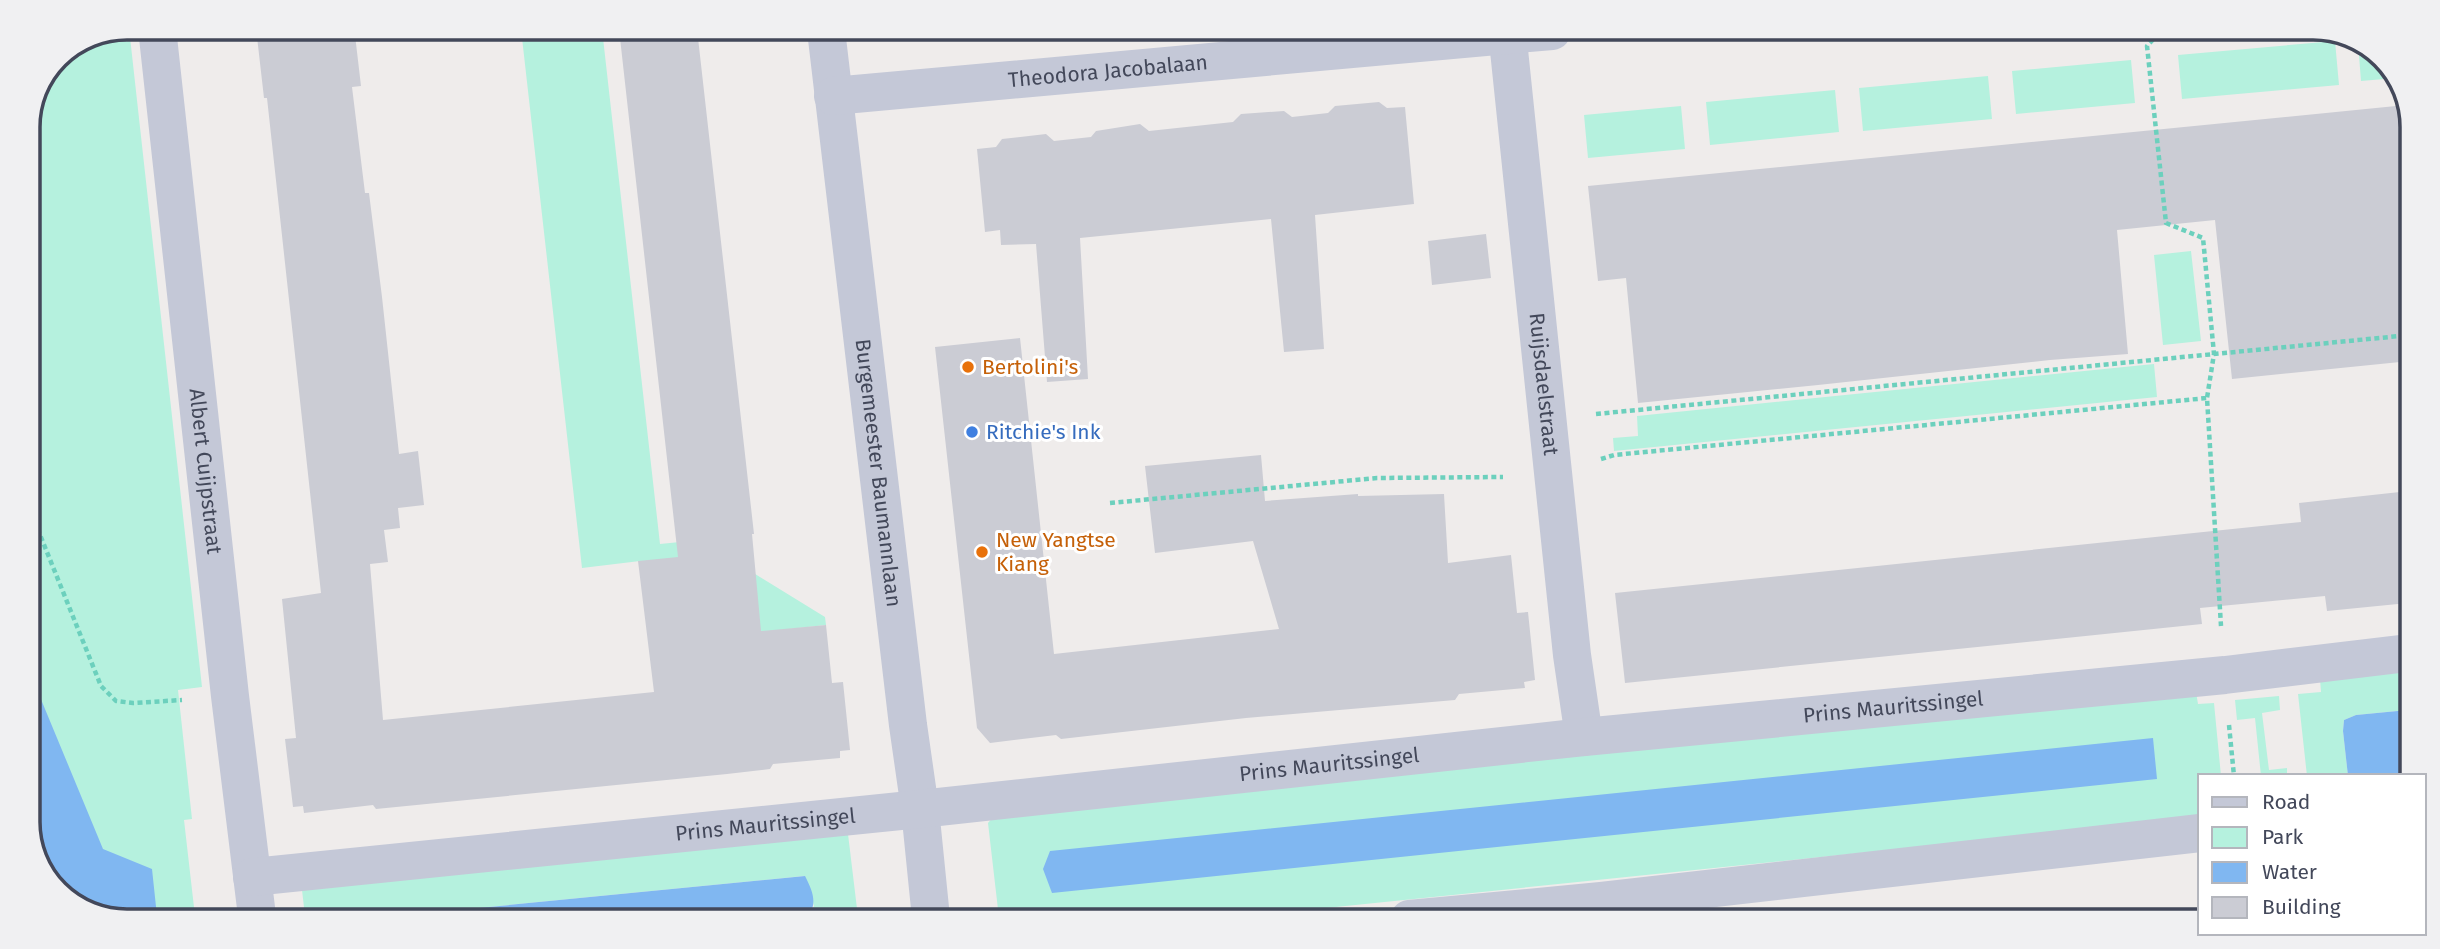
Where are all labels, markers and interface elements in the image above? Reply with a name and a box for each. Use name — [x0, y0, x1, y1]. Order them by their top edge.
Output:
street label: Theodora Jacobalaan — [1007, 49, 1209, 93]
street label: Ruijsdaelstraat — [1523, 311, 1564, 457]
street label: Burgemeester Baumannlaan — [850, 338, 907, 608]
place label: Bertolini's — [982, 354, 1079, 380]
marker: Bertolini's — [960, 359, 976, 375]
street label: Albert Cuijpstraat — [183, 387, 227, 556]
place label: Ritchie's Ink — [986, 419, 1101, 445]
marker: Ritchie's Ink — [964, 424, 980, 440]
place label: New Yangtse Kiang — [996, 527, 1116, 577]
marker: New Yangtse Kiang — [974, 544, 990, 560]
street label: Prins Mauritssingel — [1802, 685, 1985, 729]
street label: Prins Mauritssingel — [1238, 742, 1421, 787]
legend — [2198, 774, 2426, 935]
text: Road — [2262, 789, 2310, 815]
street label: Prins Mauritssingel — [674, 803, 857, 847]
text: Park — [2262, 824, 2304, 850]
text: Water — [2262, 859, 2317, 885]
text: Building — [2262, 894, 2341, 920]

